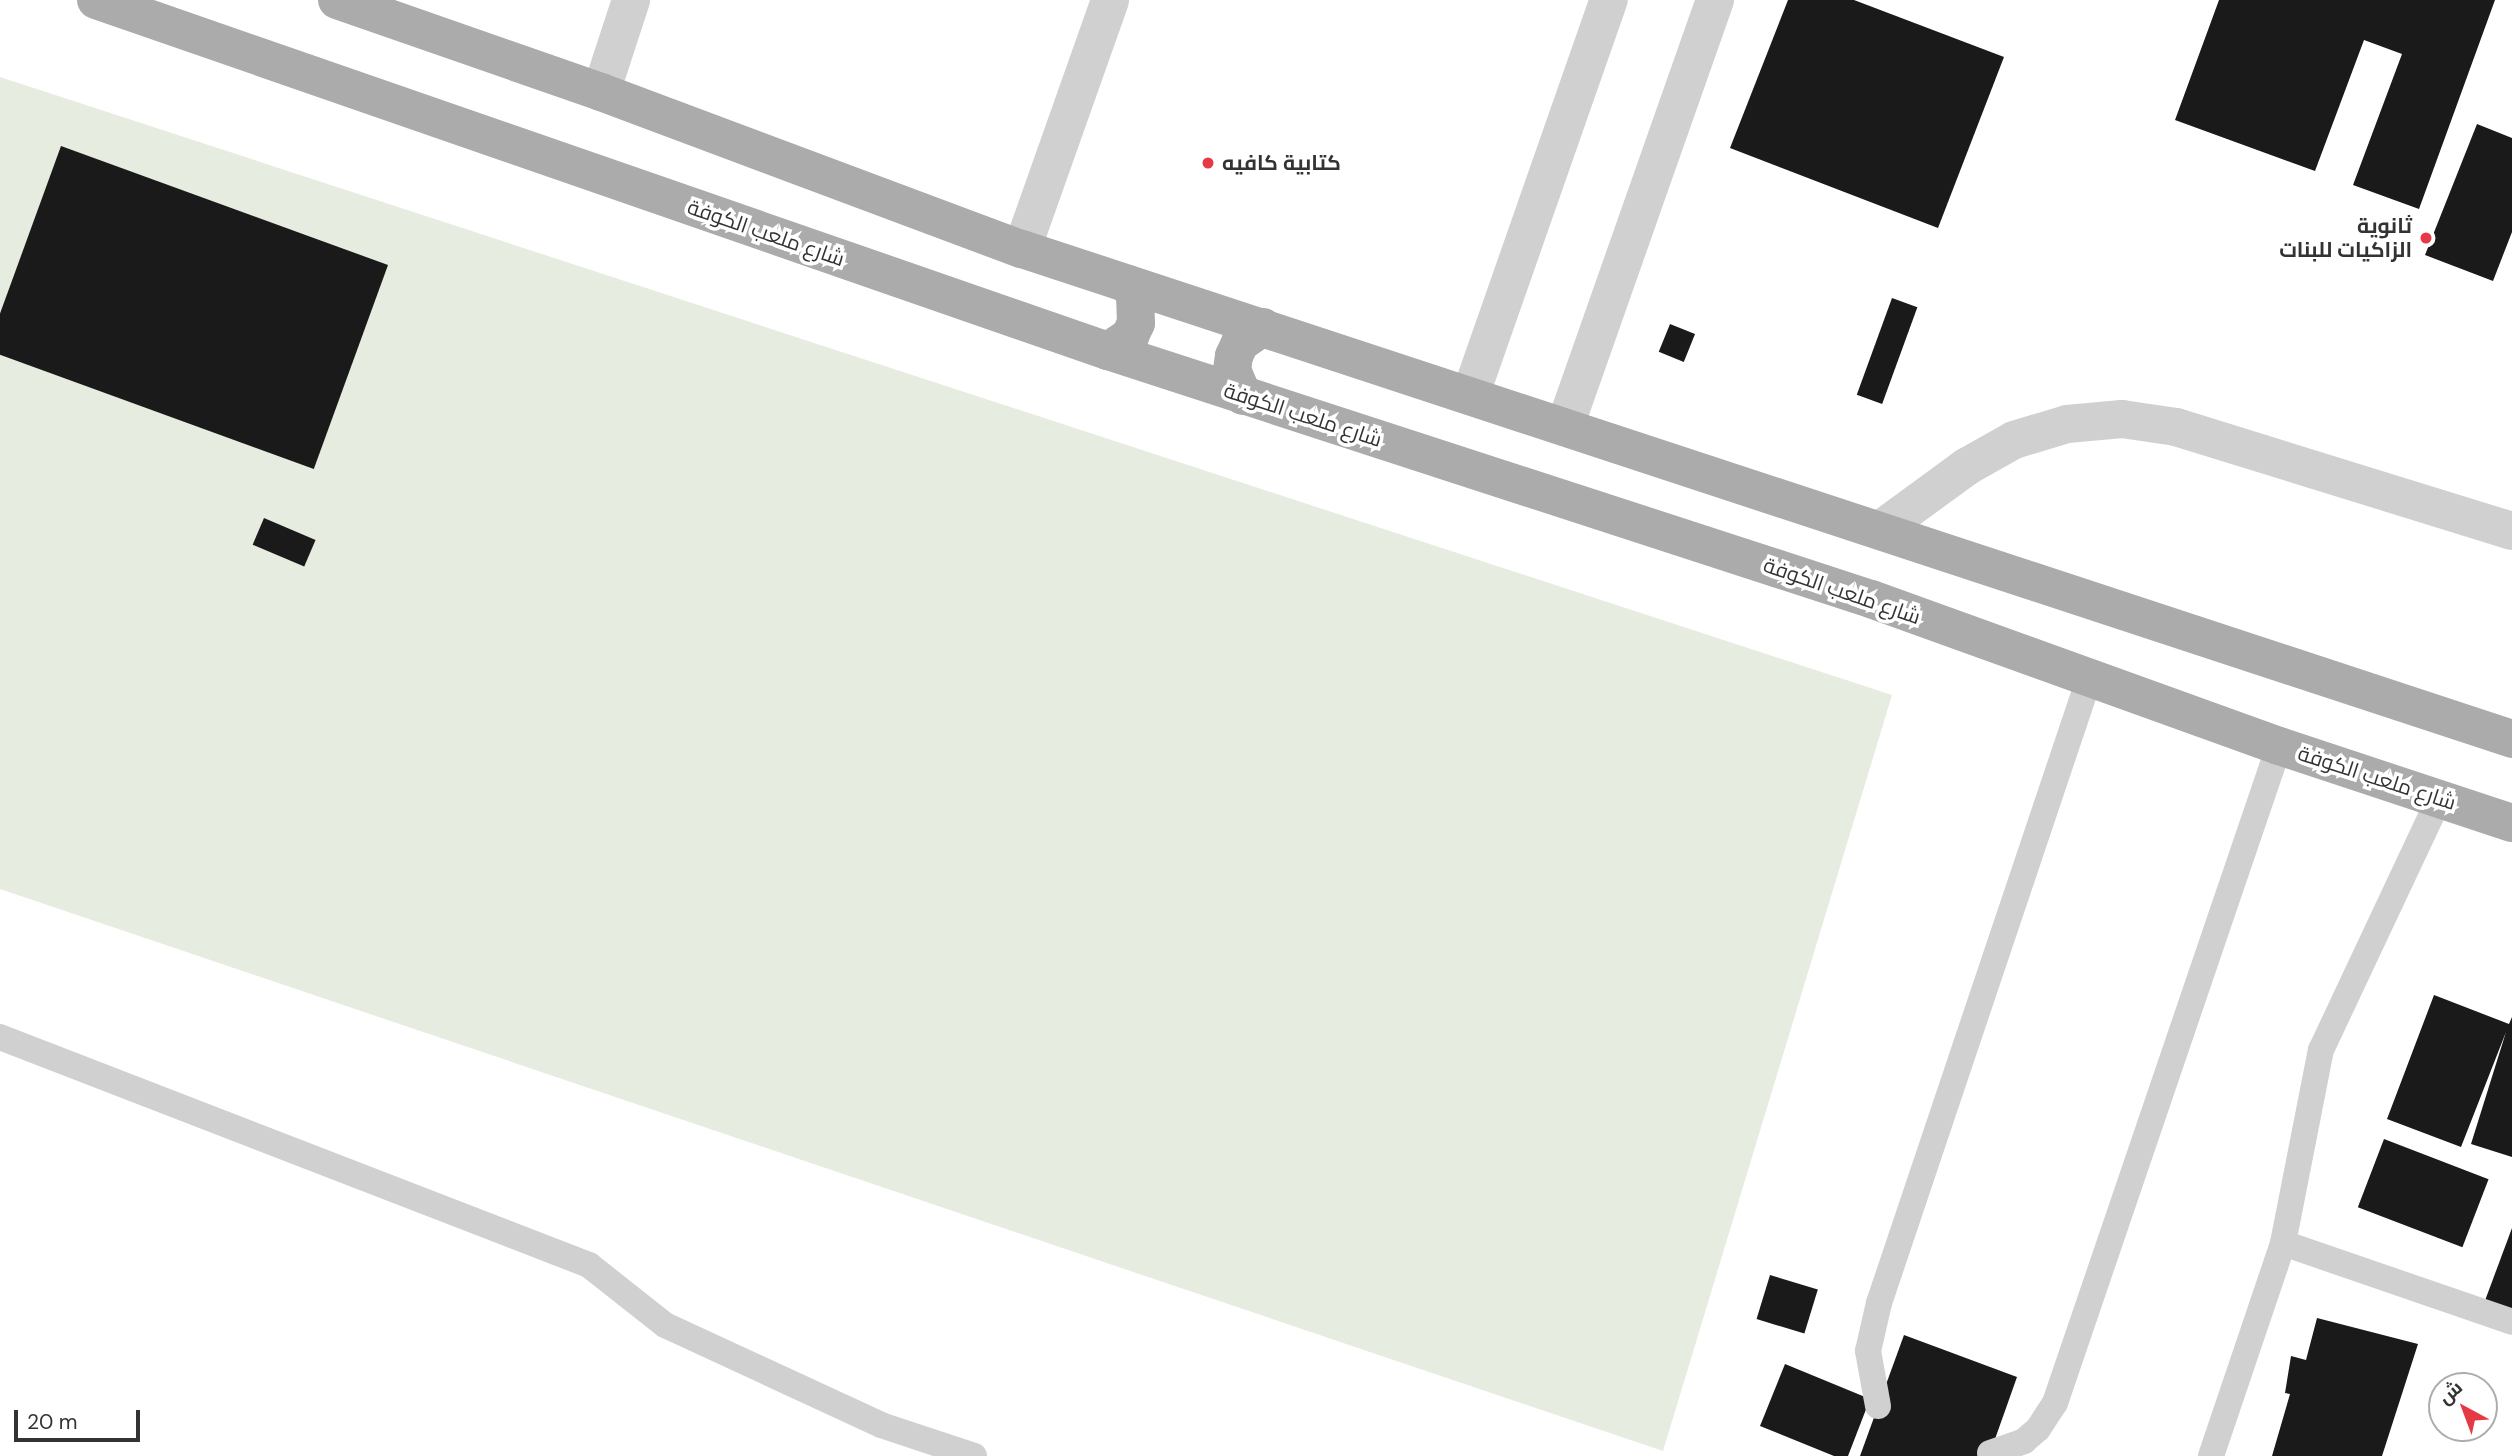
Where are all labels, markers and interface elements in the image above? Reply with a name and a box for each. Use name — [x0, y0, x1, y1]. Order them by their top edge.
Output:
place label: كتابية كافيه — [1222, 150, 1341, 176]
marker: كتابية كافيه — [1200, 155, 1216, 171]
street label: شارع ملعب الكوفة — [684, 194, 848, 272]
place label: ثانوية الزاكيات للبنات — [2279, 213, 2412, 263]
marker: ثانوية الزاكيات للبنات — [2418, 230, 2434, 246]
street label: شارع ملعب الكوفة — [1221, 378, 1385, 452]
street label: شارع ملعب الكوفة — [1760, 552, 1924, 630]
street label: شارع ملعب الكوفة — [2295, 741, 2459, 815]
north arrow — [2428, 1372, 2498, 1442]
text: ش — [2433, 1375, 2468, 1410]
scale bar — [18, 1396, 144, 1440]
text: 20 m — [27, 1408, 78, 1436]

